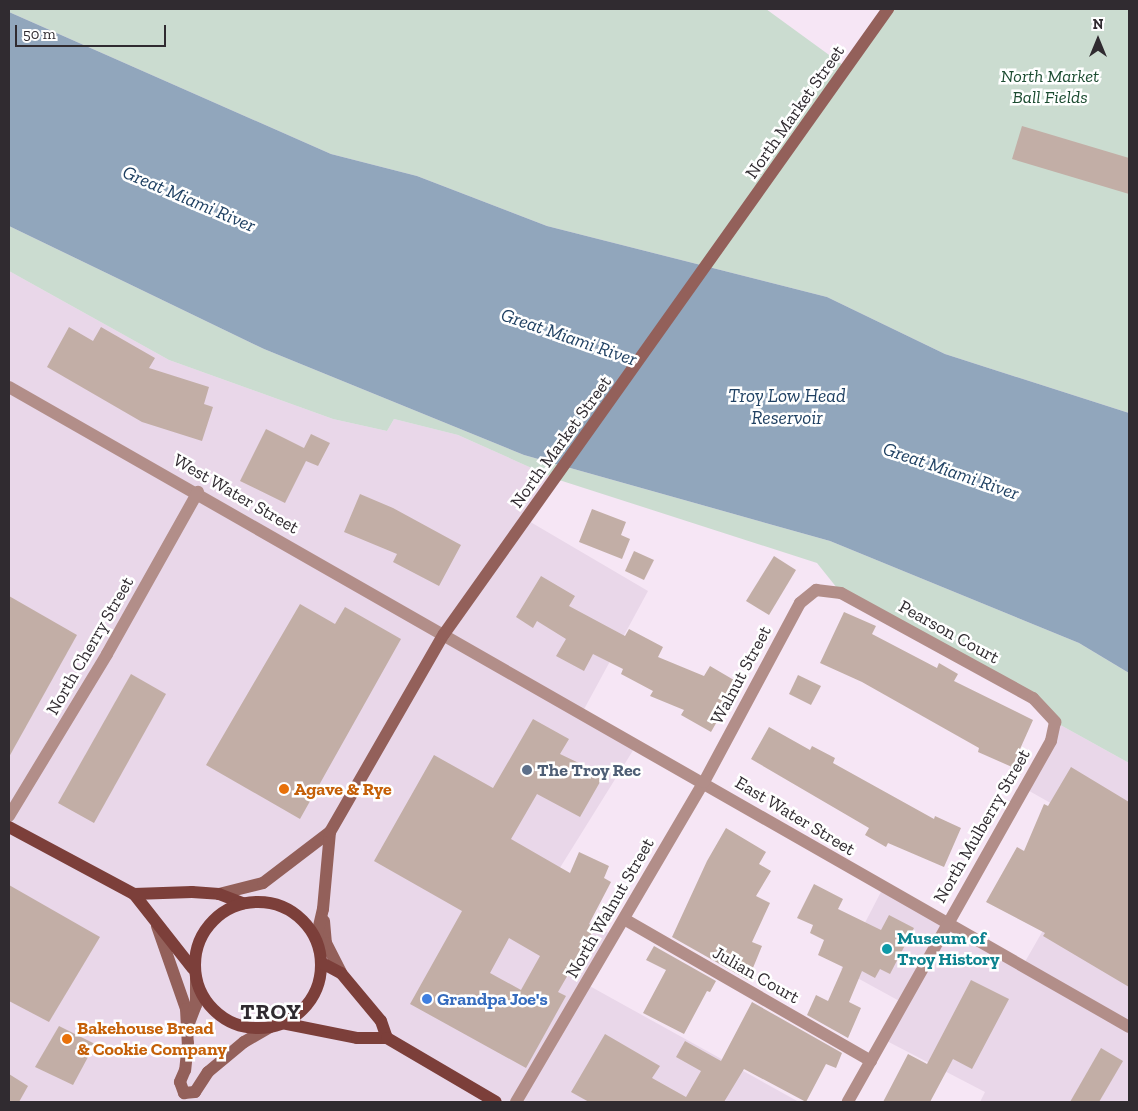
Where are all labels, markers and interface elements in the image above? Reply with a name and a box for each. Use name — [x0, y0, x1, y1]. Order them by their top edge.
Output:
scale bar — [18, 15, 169, 47]
north arrow — [1073, 15, 1123, 65]
text: N — [1093, 16, 1103, 33]
text: 50 m — [23, 25, 56, 43]
street label: North Market Street — [741, 41, 849, 183]
park label: North Market Ball Fields — [1001, 66, 1099, 108]
water label: Great Miami River — [119, 161, 259, 237]
water label: Great Miami River — [498, 303, 640, 371]
street label: North Market Street — [506, 372, 616, 512]
water label: Troy Low Head Reservoir — [728, 385, 846, 429]
water label: Great Miami River — [880, 437, 1022, 505]
street label: West Water Street — [169, 449, 303, 539]
street label: North Cherry Street — [42, 573, 138, 719]
street label: Pearson Court — [895, 596, 1003, 668]
street label: Walnut Street — [706, 622, 776, 728]
street label: North Mulberry Street — [929, 745, 1035, 907]
place label: The Troy Rec — [537, 759, 642, 781]
marker: The Troy Rec — [521, 764, 533, 776]
street label: East Water Street — [731, 772, 859, 860]
place label: Agave & Rye — [294, 778, 392, 800]
marker: Agave & Rye — [278, 783, 290, 795]
street label: North Walnut Street — [561, 834, 659, 982]
place label: Museum of Troy History — [897, 928, 1000, 971]
street label: Julian Court — [709, 942, 803, 1008]
marker: Museum of Troy History — [881, 943, 893, 955]
place label: Grandpa Joe's — [437, 988, 548, 1010]
marker: Grandpa Joe's — [421, 993, 433, 1005]
district label: TROY — [240, 999, 302, 1025]
place label: Bakehouse Bread & Cookie Company — [77, 1018, 227, 1060]
marker: Bakehouse Bread & Cookie Company — [61, 1033, 73, 1045]

